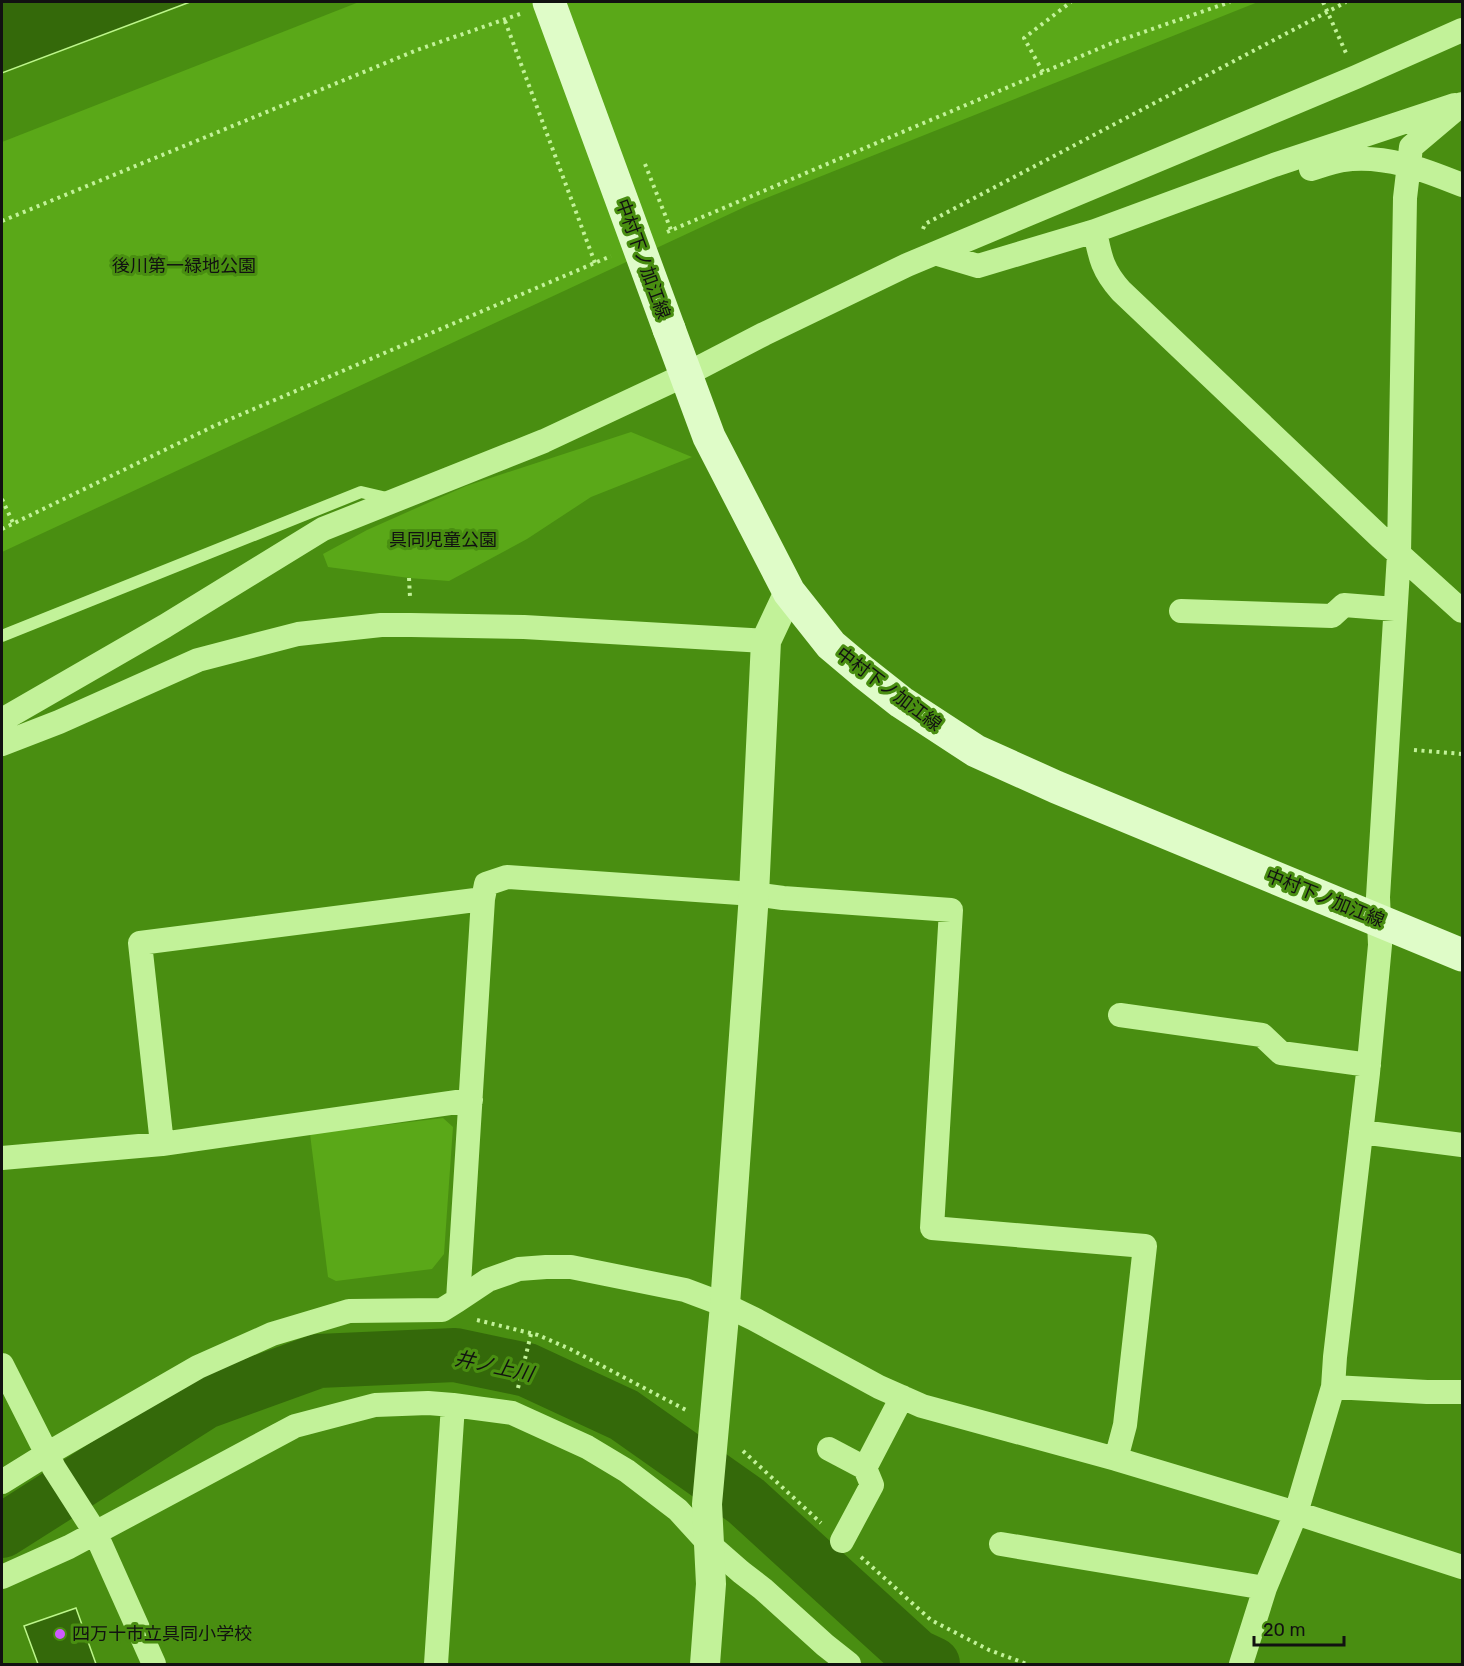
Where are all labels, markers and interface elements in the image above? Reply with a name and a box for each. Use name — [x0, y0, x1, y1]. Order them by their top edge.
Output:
street label: 中村下ノ加江線 — [611, 196, 675, 322]
park label: 後川第一緑地公園 — [112, 255, 256, 277]
park label: 具同児童公園 — [389, 529, 497, 551]
street label: 中村下ノ加江線 — [832, 642, 946, 736]
street label: 中村下ノ加江線 — [1262, 864, 1388, 932]
water label: 井ノ上川 — [452, 1346, 538, 1386]
scale bar — [1254, 1609, 1344, 1647]
text: 20 m — [1263, 1619, 1305, 1641]
place label: 四万十市立具同小学校 — [72, 1623, 252, 1645]
marker: 四万十市立具同小学校 — [53, 1627, 67, 1641]

